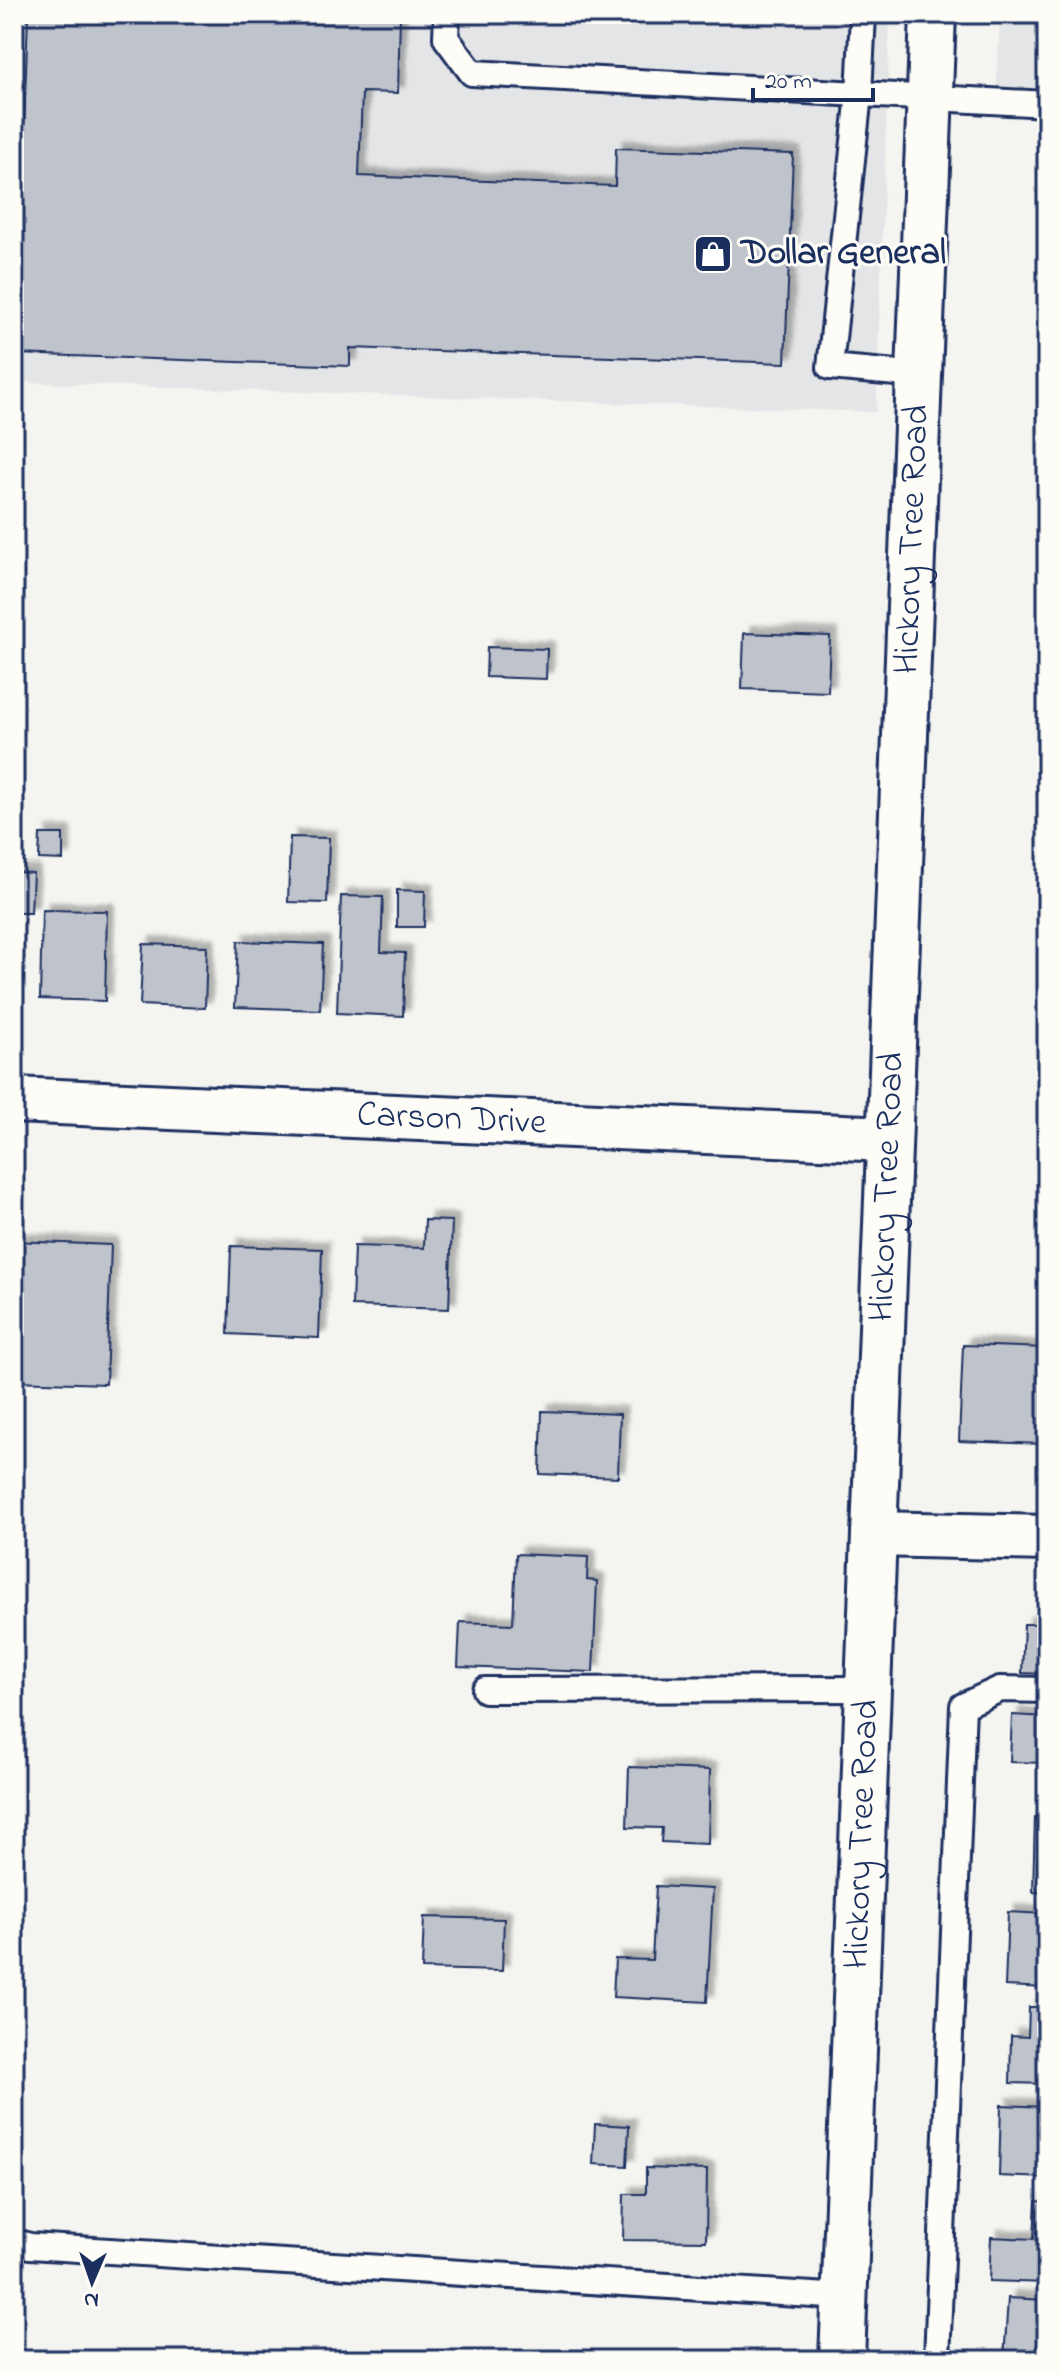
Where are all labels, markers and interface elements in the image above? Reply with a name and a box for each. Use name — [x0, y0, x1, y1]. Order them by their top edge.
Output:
scale bar — [753, 52, 873, 102]
text: 20 m — [765, 65, 812, 100]
place label: Dollar General — [739, 228, 946, 281]
shop icon: Dollar General — [692, 233, 734, 275]
street label: Hickory Tree Road — [881, 404, 944, 675]
street label: Hickory Tree Road — [856, 1051, 919, 1323]
street label: Carson Drive — [356, 1089, 548, 1150]
street label: Hickory Tree Road — [831, 1699, 894, 1970]
north arrow — [52, 2242, 132, 2322]
text: N — [83, 2283, 99, 2315]

